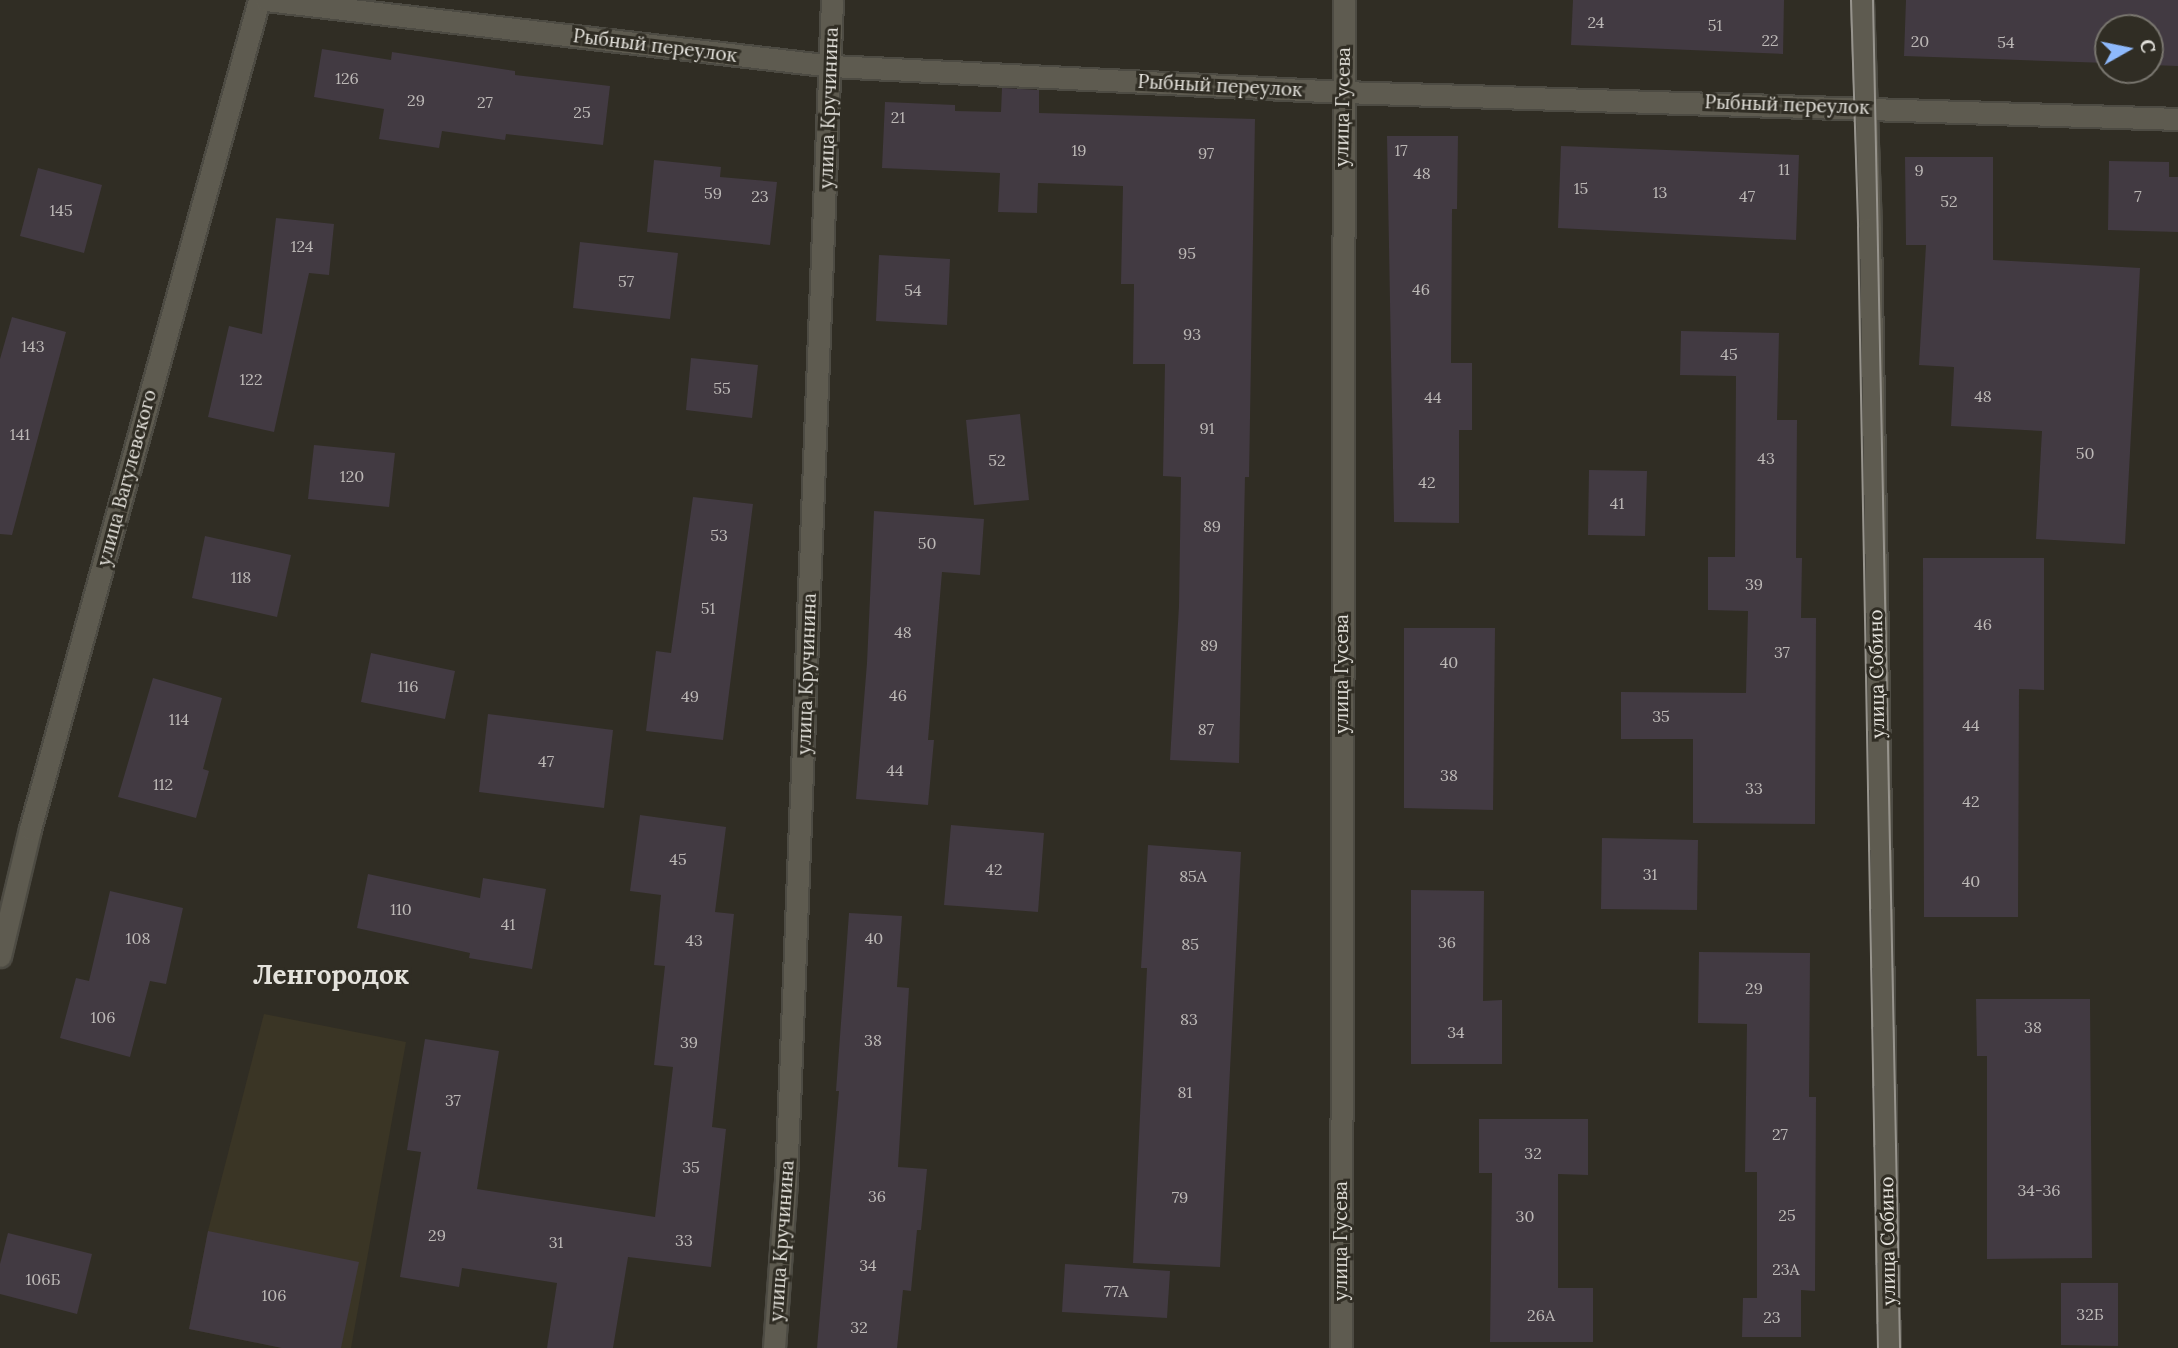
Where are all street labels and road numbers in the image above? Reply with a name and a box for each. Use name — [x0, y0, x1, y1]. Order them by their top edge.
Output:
street label: Рыбный переулок — [572, 25, 738, 67]
street label: улица Кручинина — [815, 27, 843, 189]
street label: улица Гусева — [1331, 47, 1355, 167]
street label: Рыбный переулок — [1137, 70, 1303, 102]
street label: Рыбный переулок — [1704, 91, 1870, 119]
street label: улица Вагулевского — [92, 387, 162, 569]
street label: улица Кручинина — [793, 593, 821, 755]
street label: улица Собино — [1864, 609, 1890, 739]
street label: улица Гусева — [1331, 614, 1353, 734]
street label: улица Кручинина — [765, 1160, 799, 1322]
street label: улица Собино — [1875, 1176, 1901, 1306]
street label: улица Гусева — [1330, 1181, 1352, 1301]

